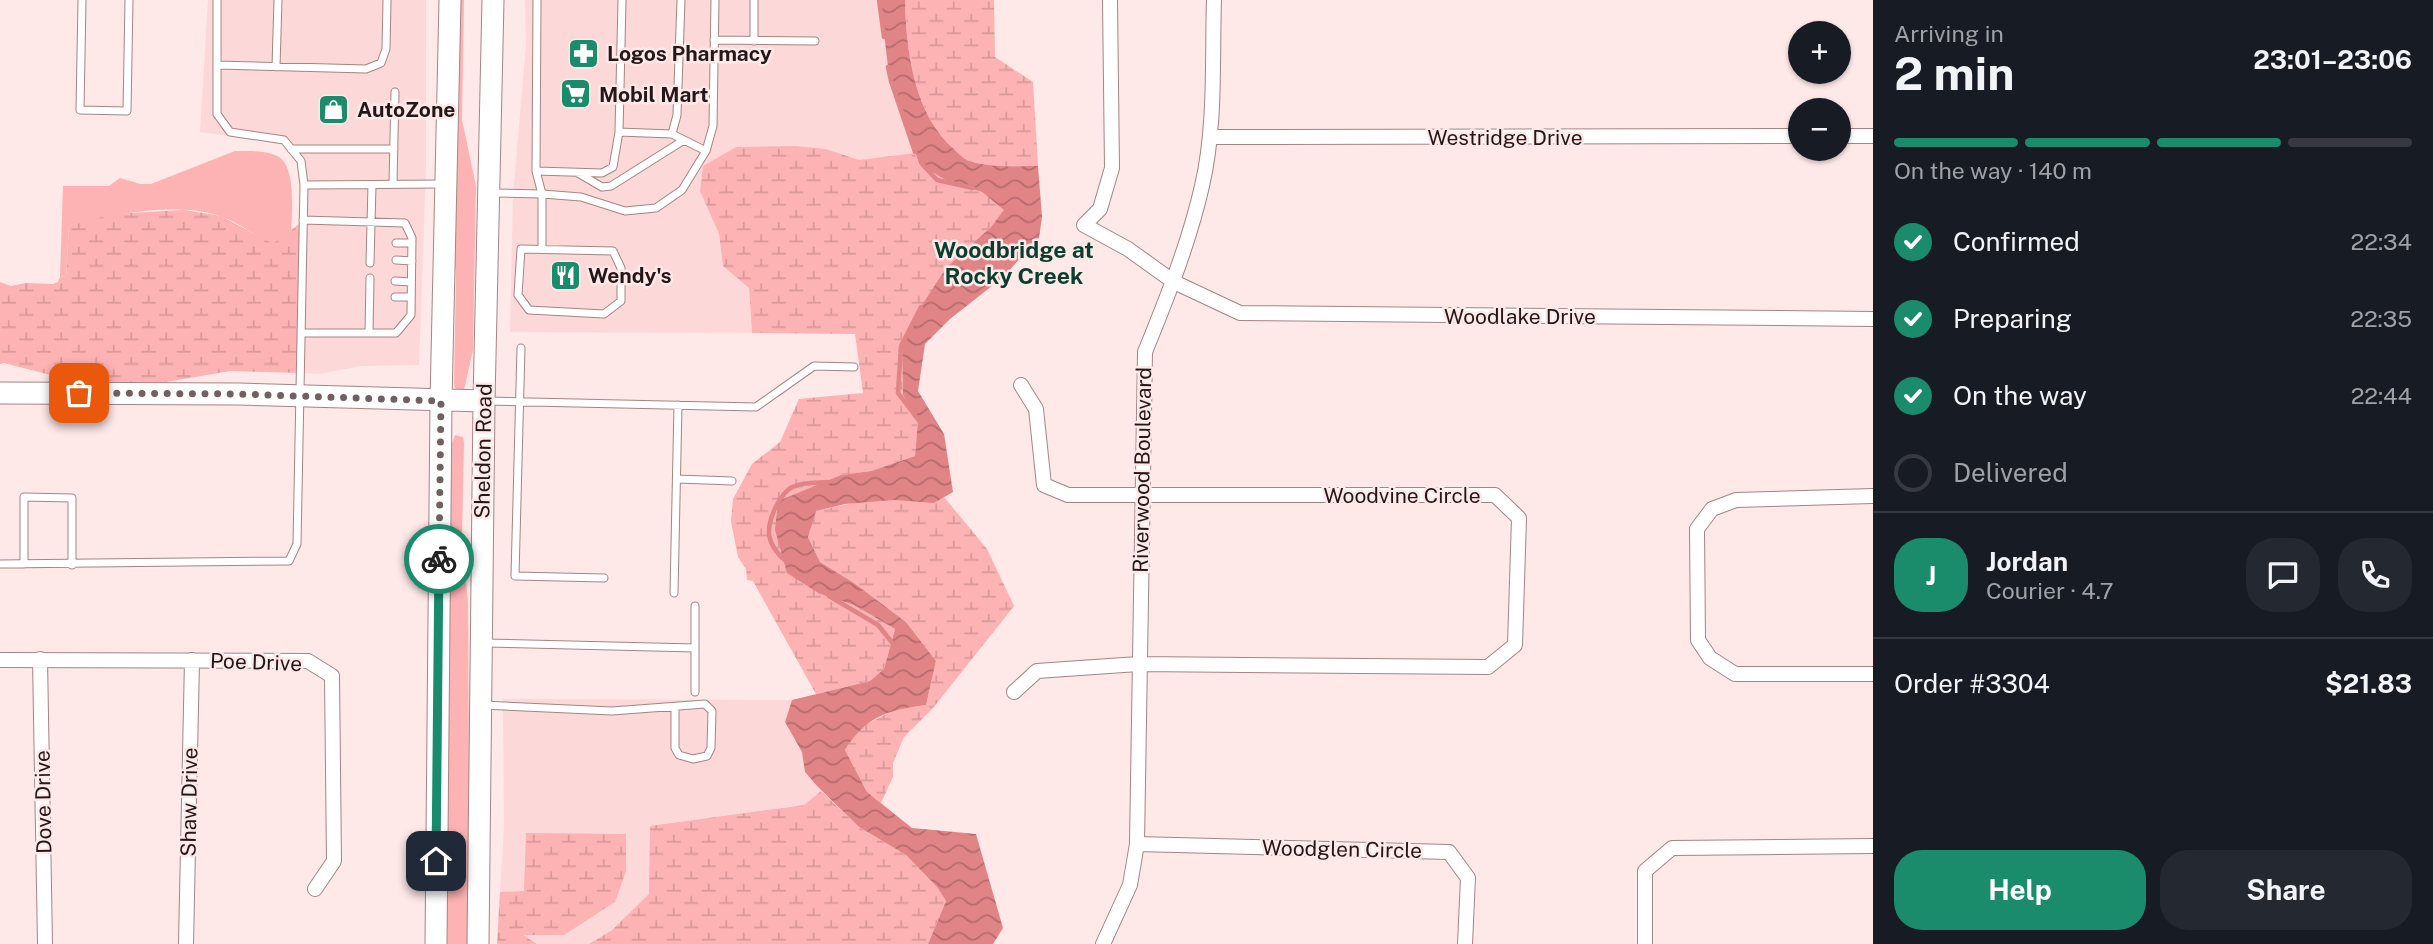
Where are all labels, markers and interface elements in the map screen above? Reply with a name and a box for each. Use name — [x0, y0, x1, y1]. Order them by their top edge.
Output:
text: Arriving in — [1894, 20, 2004, 47]
map controls — [1788, 21, 1851, 161]
button: + — [1788, 21, 1851, 84]
pharmacy icon: Logos Pharmacy — [567, 36, 601, 70]
place label: Logos Pharmacy — [607, 41, 772, 66]
text: 23:01–23:06 — [2253, 44, 2412, 75]
text: 2 min — [1894, 46, 2014, 100]
supermarket icon: Mobil Mart — [559, 77, 593, 111]
place label: Mobil Mart — [599, 82, 709, 107]
shop icon: AutoZone — [317, 92, 351, 126]
place label: AutoZone — [357, 97, 455, 122]
button: − — [1788, 98, 1851, 161]
street label: Westridge Drive — [1427, 125, 1583, 150]
text: On the way · 140 m — [1894, 157, 2092, 184]
icon: check — [1894, 223, 1932, 261]
text: Confirmed — [1953, 226, 2080, 257]
text: 22:34 — [2350, 228, 2412, 255]
district label: Woodbridge at Rocky Creek — [934, 236, 1094, 289]
restaurant icon: Wendy's — [548, 258, 582, 292]
place label: Wendy's — [588, 263, 672, 288]
icon: check — [1894, 300, 1932, 338]
text: Preparing — [1953, 303, 2072, 334]
street label: Woodlake Drive — [1444, 304, 1596, 329]
text: 22:35 — [2350, 305, 2412, 332]
pin — [49, 363, 109, 423]
street label: Riverwood Boulevard — [1128, 367, 1156, 573]
icon: bag — [60, 374, 98, 412]
icon: check — [1894, 377, 1932, 415]
text: On the way — [1953, 380, 2087, 411]
text: 22:44 — [2351, 382, 2412, 409]
street label: Sheldon Road — [469, 383, 497, 519]
text: Delivered — [1953, 457, 2068, 488]
street label: Woodvine Circle — [1323, 483, 1481, 508]
courier — [404, 524, 474, 594]
button: chat — [2246, 538, 2320, 612]
button: phone — [2338, 538, 2412, 612]
icon: bike — [420, 540, 458, 578]
text: Jordan — [1986, 546, 2068, 577]
text: J — [1926, 560, 1936, 591]
text: Courier · 4.7 — [1986, 577, 2114, 604]
street label: Poe Drive — [209, 648, 303, 676]
text: Order #3304 — [1894, 668, 2050, 699]
text: $21.83 — [2325, 668, 2412, 699]
street label: Shaw Drive — [176, 747, 202, 857]
street label: Dove Drive — [30, 750, 56, 854]
pin — [406, 831, 466, 891]
street label: Woodglen Circle — [1262, 835, 1422, 863]
icon: home — [417, 842, 455, 880]
button: Help — [1894, 850, 2146, 930]
button: Share — [2160, 850, 2412, 930]

